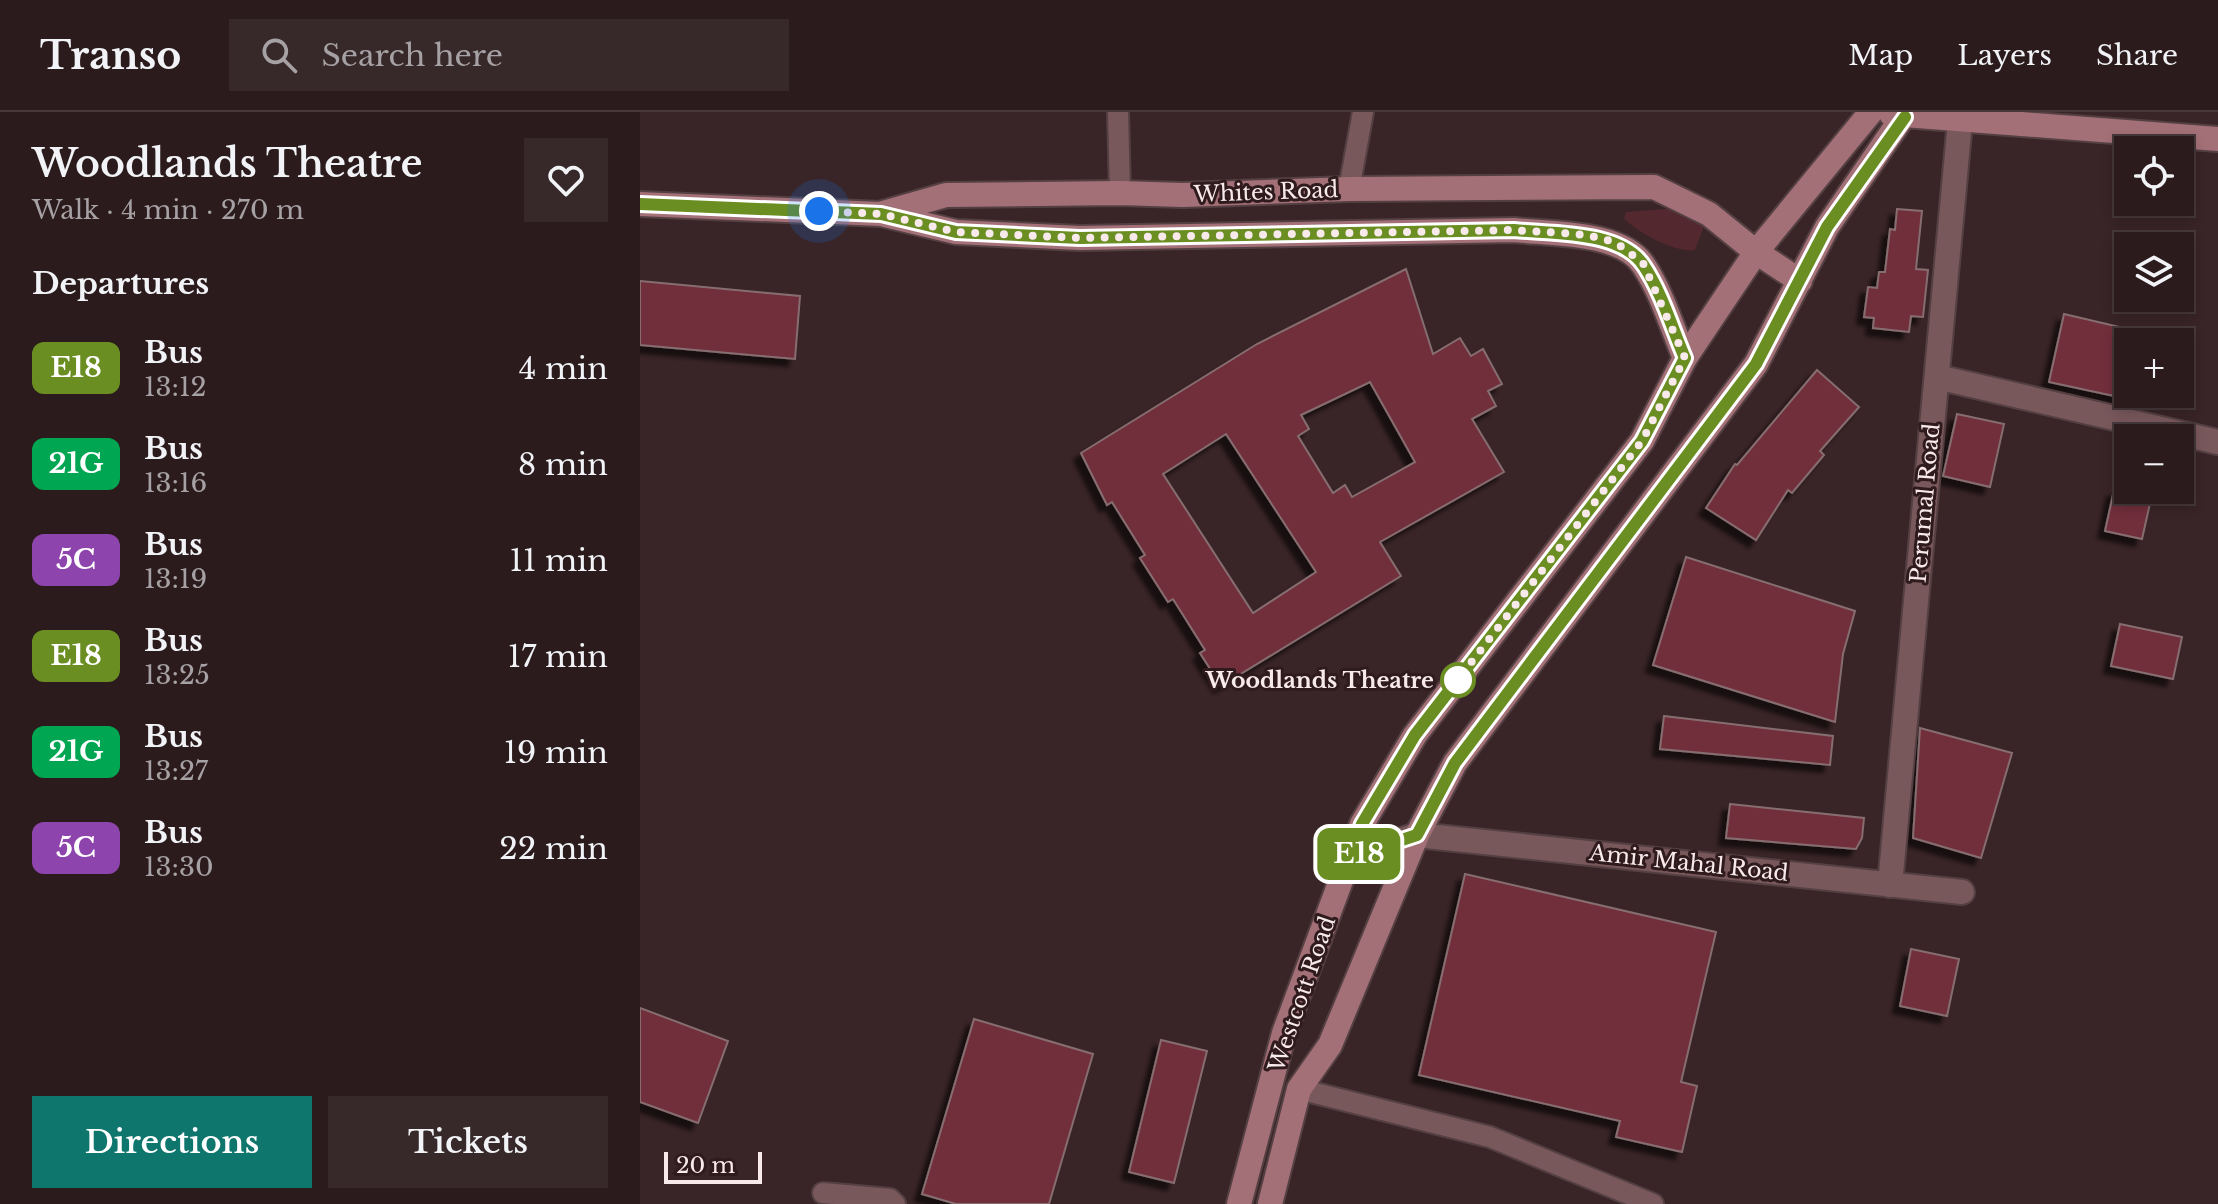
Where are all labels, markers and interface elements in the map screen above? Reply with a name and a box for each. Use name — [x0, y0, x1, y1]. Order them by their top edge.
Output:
search box — [229, 19, 789, 91]
text: Transo — [40, 32, 181, 79]
icon: search — [257, 33, 301, 77]
text: Search here — [321, 37, 503, 74]
text: Map — [1848, 38, 1913, 73]
text: Layers — [1957, 38, 2052, 73]
text: Share — [2096, 38, 2178, 73]
map controls — [2114, 136, 2194, 504]
button: locate — [2114, 136, 2194, 216]
button: heart — [524, 138, 608, 222]
text: Woodlands Theatre — [32, 140, 423, 187]
street label: Whites Road — [1192, 176, 1339, 208]
your location — [799, 191, 839, 231]
text: Walk · 4 min · 270 m — [32, 194, 304, 226]
button: layers — [2114, 232, 2194, 312]
text: Departures — [32, 265, 209, 302]
button: + — [2114, 328, 2194, 408]
text: Bus — [144, 334, 203, 371]
text: E18 — [50, 350, 102, 385]
text: 4 min — [519, 350, 608, 387]
text: 13:12 — [144, 371, 207, 403]
street label: Perumal Road — [1905, 422, 1945, 584]
button: − — [2114, 424, 2194, 504]
text: Bus — [144, 430, 203, 467]
text: 21G — [49, 446, 103, 481]
text: 8 min — [518, 446, 608, 483]
text: 13:16 — [144, 467, 207, 499]
text: Bus — [144, 526, 203, 563]
text: 5C — [56, 542, 96, 577]
text: 11 min — [510, 542, 608, 579]
text: 13:19 — [144, 563, 207, 595]
text: Bus — [144, 622, 203, 659]
text: E18 — [50, 638, 102, 673]
text: 17 min — [508, 638, 608, 675]
text: 13:25 — [144, 659, 210, 691]
marker: Woodlands Theatre — [1441, 663, 1475, 697]
place label: Woodlands Theatre — [1205, 667, 1434, 694]
text: Bus — [144, 718, 203, 755]
text: 21G — [49, 734, 103, 769]
text: 19 min — [504, 734, 608, 771]
text: 13:27 — [144, 755, 208, 787]
text: Bus — [144, 814, 203, 851]
line badge: E18 — [1313, 828, 1405, 880]
text: 5C — [56, 830, 96, 865]
text: 22 min — [499, 830, 608, 867]
text: E18 — [1333, 836, 1385, 871]
street label: Amir Mahal Road — [1587, 839, 1790, 887]
text: 13:30 — [144, 851, 214, 883]
street label: Westcott Road — [1262, 913, 1341, 1076]
button: Directions — [32, 1096, 312, 1188]
button: Tickets — [328, 1096, 608, 1188]
scale bar — [664, 1148, 762, 1184]
text: 20 m — [676, 1152, 735, 1179]

